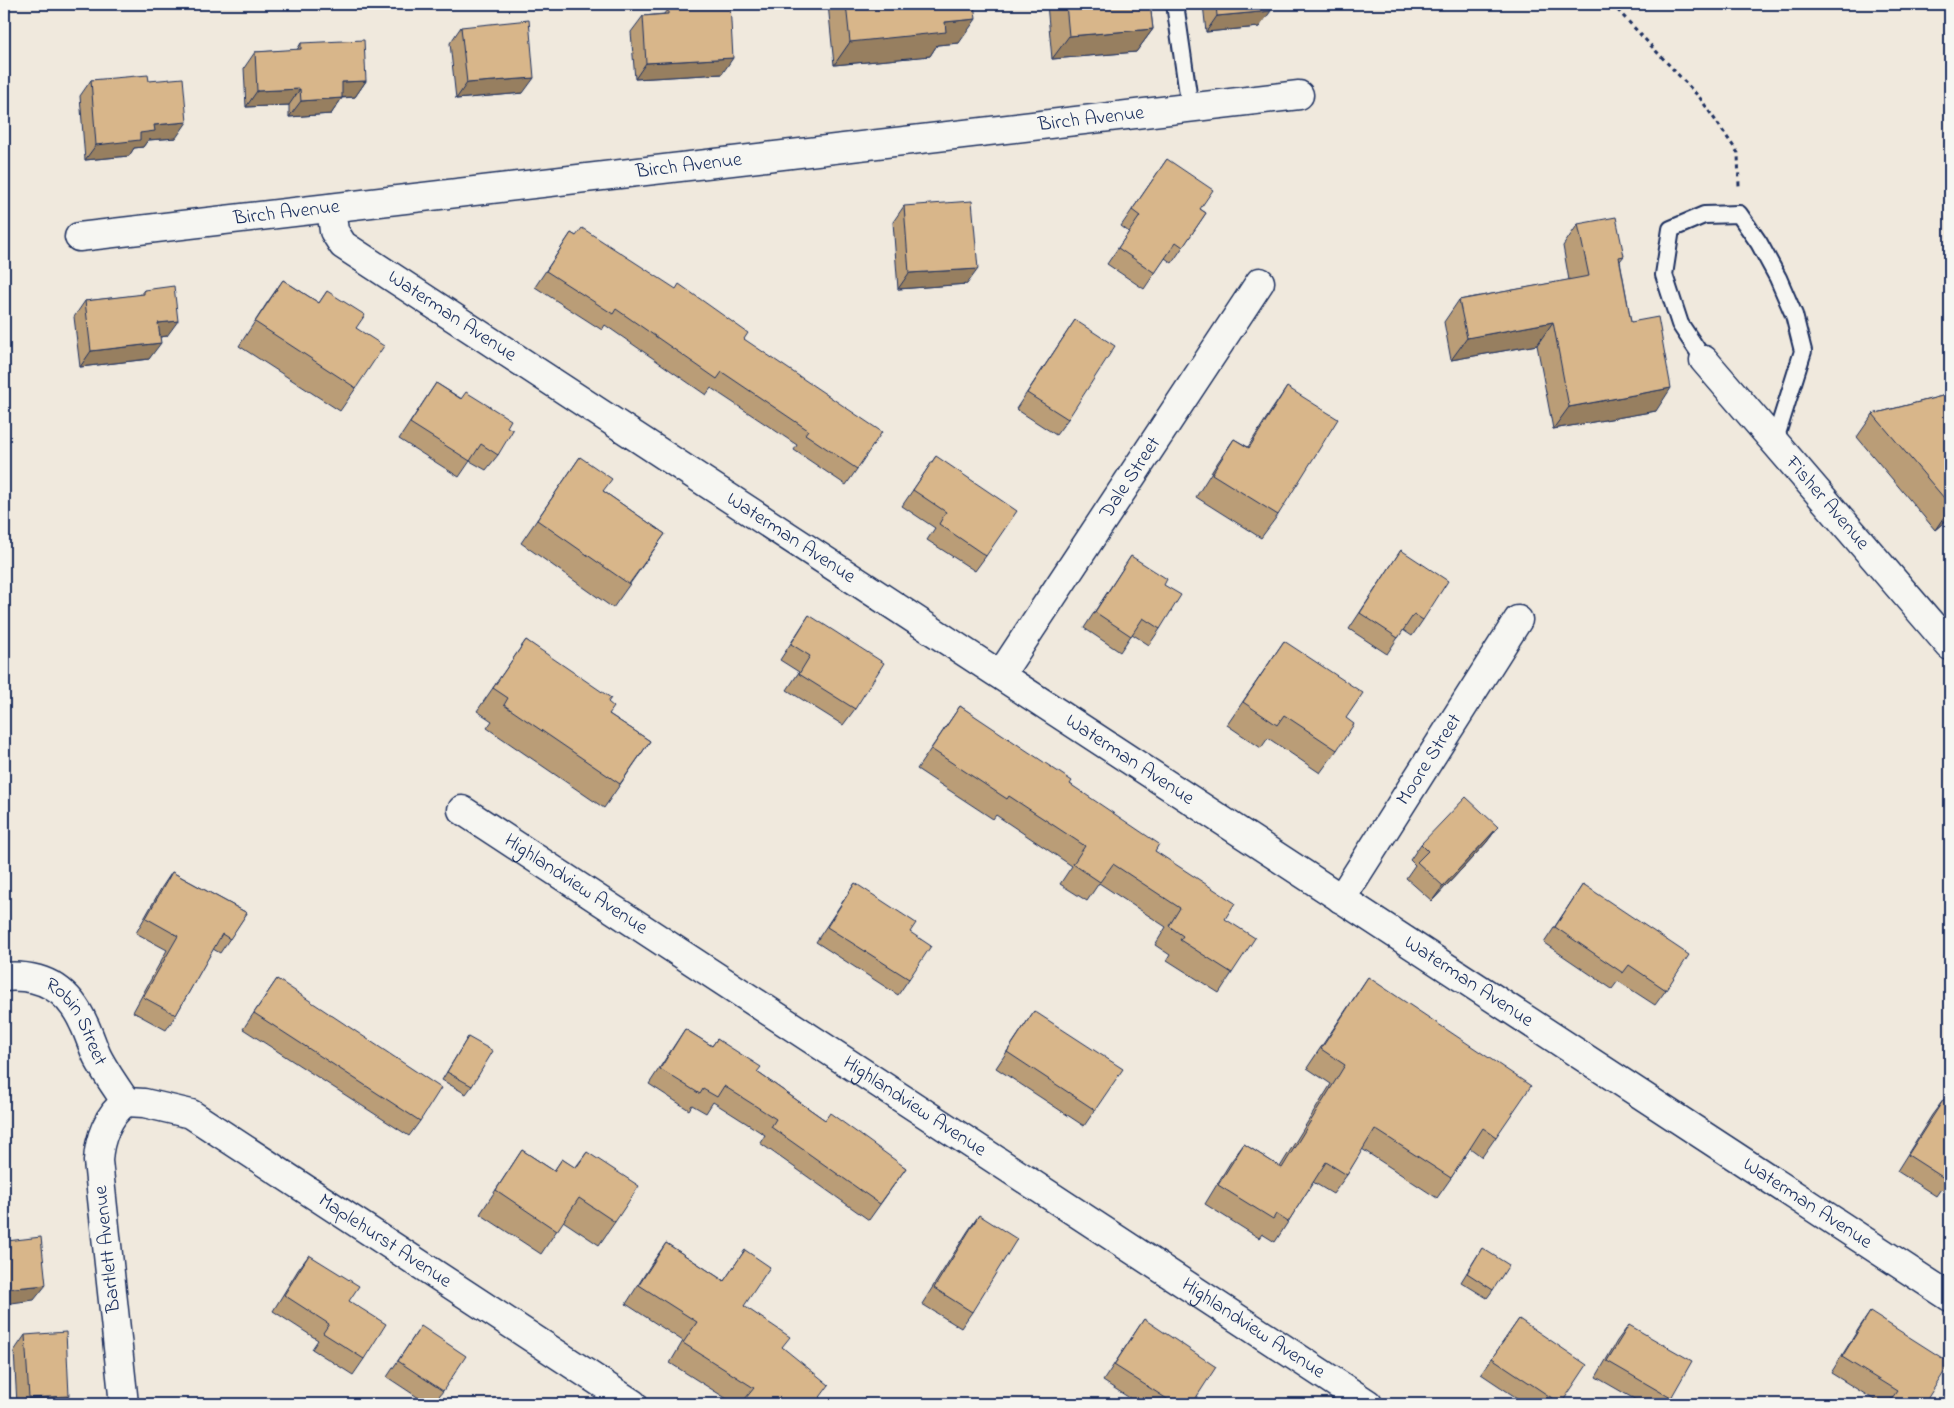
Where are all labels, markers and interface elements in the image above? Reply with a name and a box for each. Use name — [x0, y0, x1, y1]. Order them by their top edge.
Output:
street label: Birch Avenue — [1036, 99, 1146, 140]
street label: Birch Avenue — [633, 145, 743, 187]
street label: Birch Avenue — [231, 192, 341, 234]
street label: Waterman Avenue — [382, 263, 522, 369]
street label: Dale Street — [1092, 431, 1169, 526]
street label: Fisher Avenue — [1778, 449, 1876, 557]
street label: Waterman Avenue — [720, 485, 861, 591]
street label: Waterman Avenue — [1059, 707, 1200, 813]
street label: Moore Street — [1389, 708, 1470, 811]
street label: Highlandview Avenue — [498, 827, 653, 942]
street label: Waterman Avenue — [1398, 929, 1539, 1035]
street label: Robin Street — [40, 971, 114, 1072]
street label: Highlandview Avenue — [837, 1049, 992, 1164]
street label: Waterman Avenue — [1737, 1151, 1878, 1257]
street label: Bartlett Avenue — [87, 1184, 129, 1315]
street label: Maplehurst Avenue — [312, 1187, 457, 1296]
street label: Highlandview Avenue — [1176, 1271, 1331, 1386]

